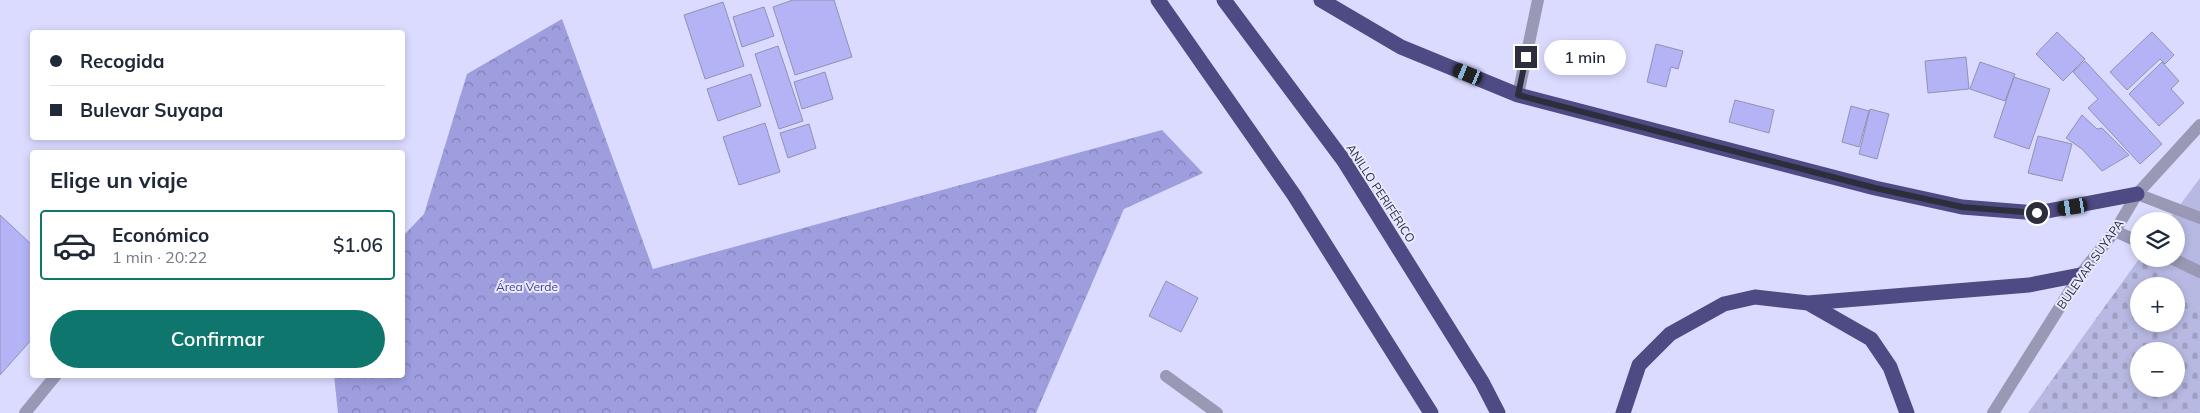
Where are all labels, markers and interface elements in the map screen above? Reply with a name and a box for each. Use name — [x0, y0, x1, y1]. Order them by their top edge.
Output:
callout: 1 min — [1544, 40, 1626, 74]
route end — [1515, 46, 1537, 68]
text: 1 min — [1564, 47, 1606, 67]
text: Recogida — [80, 49, 164, 73]
car — [1451, 61, 1484, 87]
text: Bulevar Suyapa — [80, 98, 223, 122]
street label: ANILLO PERIFÉRICO — [1343, 141, 1419, 245]
text: Elige un viaje — [50, 166, 188, 194]
car — [2057, 197, 2088, 217]
route start — [2026, 202, 2048, 224]
map controls — [2130, 212, 2185, 397]
button: layers — [2130, 212, 2185, 267]
street label: BULEVAR SUYAPA — [2054, 216, 2127, 312]
icon: car — [52, 223, 97, 268]
text: Económico — [112, 223, 209, 247]
text: $1.06 — [333, 233, 383, 257]
text: 1 min · 20:22 — [112, 247, 207, 267]
button: + — [2130, 277, 2185, 332]
park label: Área Verde — [496, 279, 558, 294]
button: Confirmar — [50, 310, 385, 368]
button: − — [2130, 342, 2185, 397]

